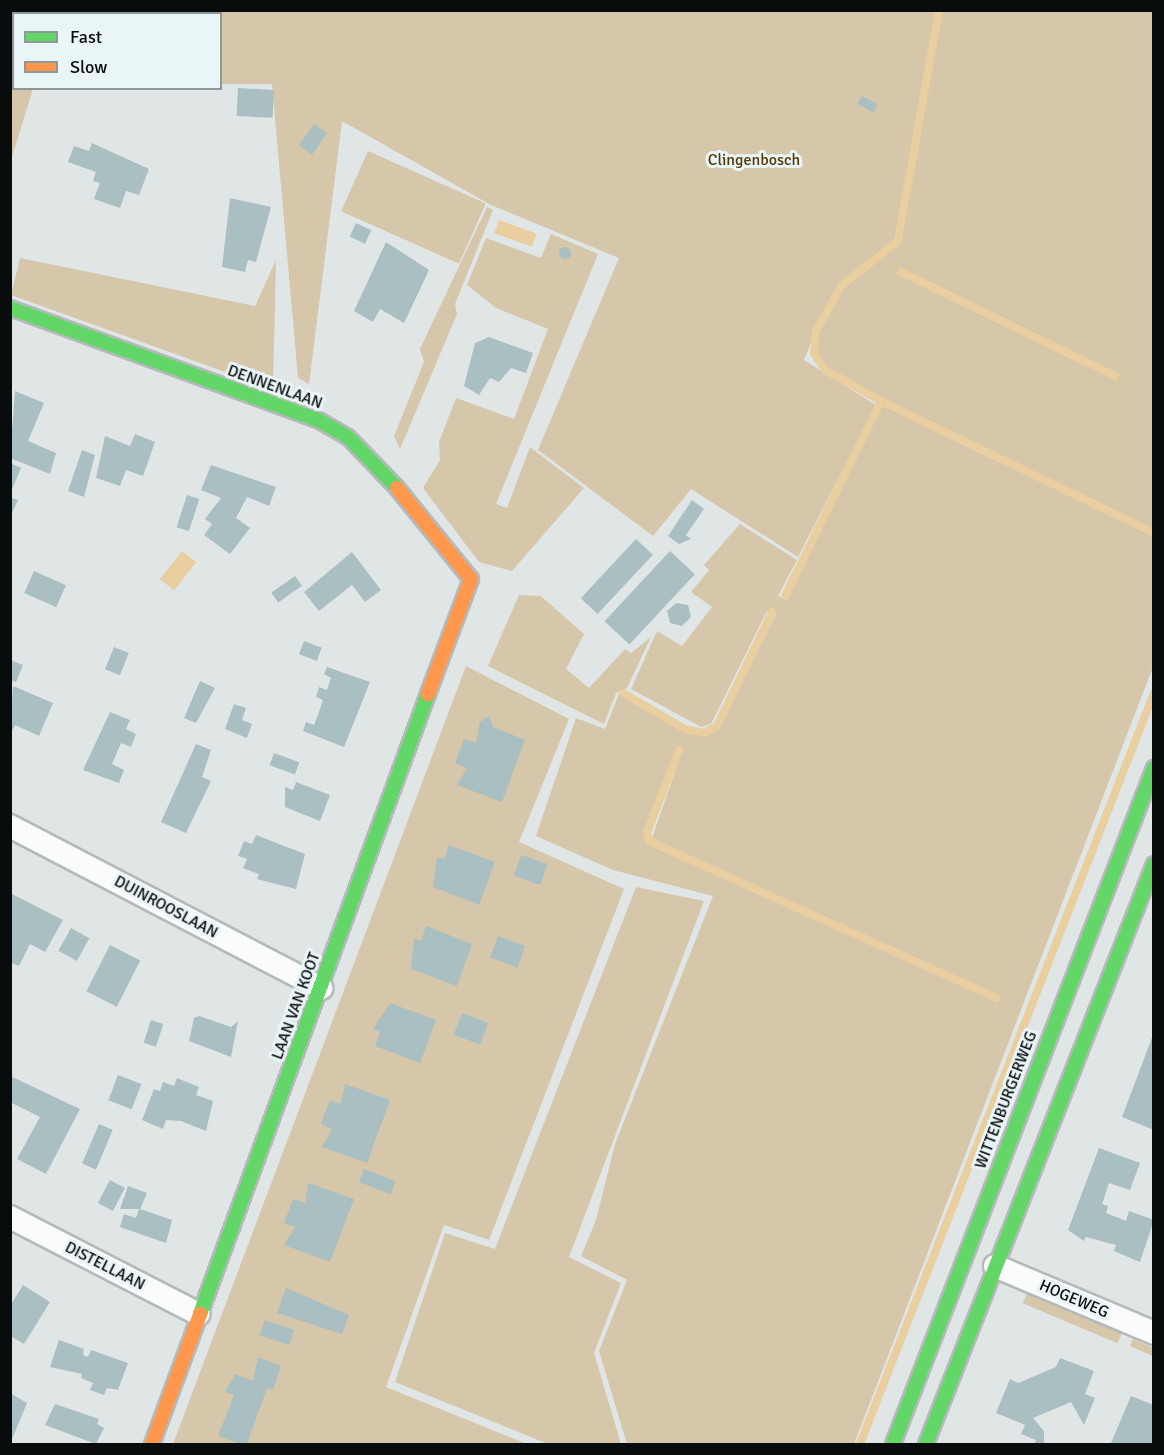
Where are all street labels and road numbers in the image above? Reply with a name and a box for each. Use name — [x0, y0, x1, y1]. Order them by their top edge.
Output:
street label: DENNENLAAN — [225, 361, 325, 413]
street label: DUINROOSLAAN — [111, 872, 221, 942]
street label: LAAN VAN KOOT — [268, 950, 324, 1062]
street label: WITTENBURGERWEG — [971, 1028, 1041, 1172]
street label: DISTELLAAN — [62, 1238, 148, 1294]
street label: HOGEWEG — [1036, 1276, 1112, 1322]

